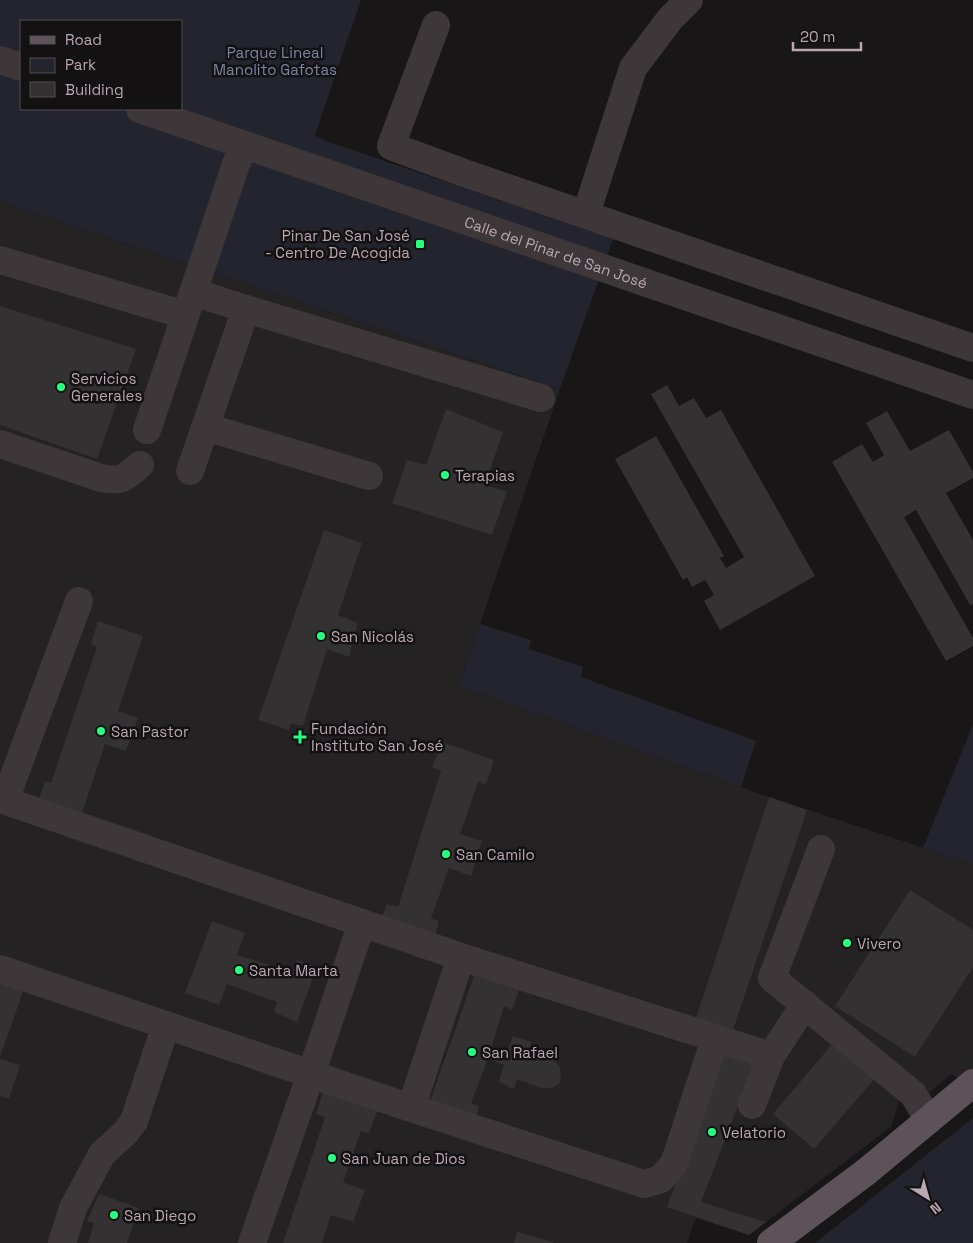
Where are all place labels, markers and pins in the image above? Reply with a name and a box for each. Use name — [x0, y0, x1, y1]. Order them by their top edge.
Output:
place label: Pinar De San José - Centro De Acogida — [265, 226, 410, 262]
marker: Pinar De San José - Centro De Acogida — [414, 238, 426, 250]
place label: Servicios Generales — [71, 369, 142, 405]
marker: Servicios Generales — [55, 381, 67, 393]
place label: Terapias — [455, 466, 515, 485]
marker: Terapias — [439, 469, 451, 481]
place label: San Nicolás — [331, 627, 414, 646]
marker: San Nicolás — [315, 630, 327, 642]
place label: Fundación Instituto San José — [311, 719, 444, 755]
place label: San Pastor — [111, 722, 189, 741]
marker: San Pastor — [95, 725, 107, 737]
marker: Fundación Instituto San José — [293, 730, 307, 744]
place label: San Camilo — [456, 845, 535, 864]
marker: San Camilo — [440, 848, 452, 860]
place label: Vivero — [857, 934, 901, 953]
marker: Vivero — [841, 937, 853, 949]
place label: Santa Marta — [249, 961, 338, 980]
marker: Santa Marta — [233, 964, 245, 976]
place label: San Rafael — [482, 1043, 558, 1062]
marker: San Rafael — [466, 1046, 478, 1058]
place label: Velatorio — [722, 1123, 786, 1142]
marker: Velatorio — [706, 1126, 718, 1138]
place label: San Juan de Dios — [342, 1149, 466, 1168]
marker: San Juan de Dios — [326, 1152, 338, 1164]
place label: San Diego — [124, 1206, 196, 1225]
marker: San Diego — [108, 1209, 120, 1221]

